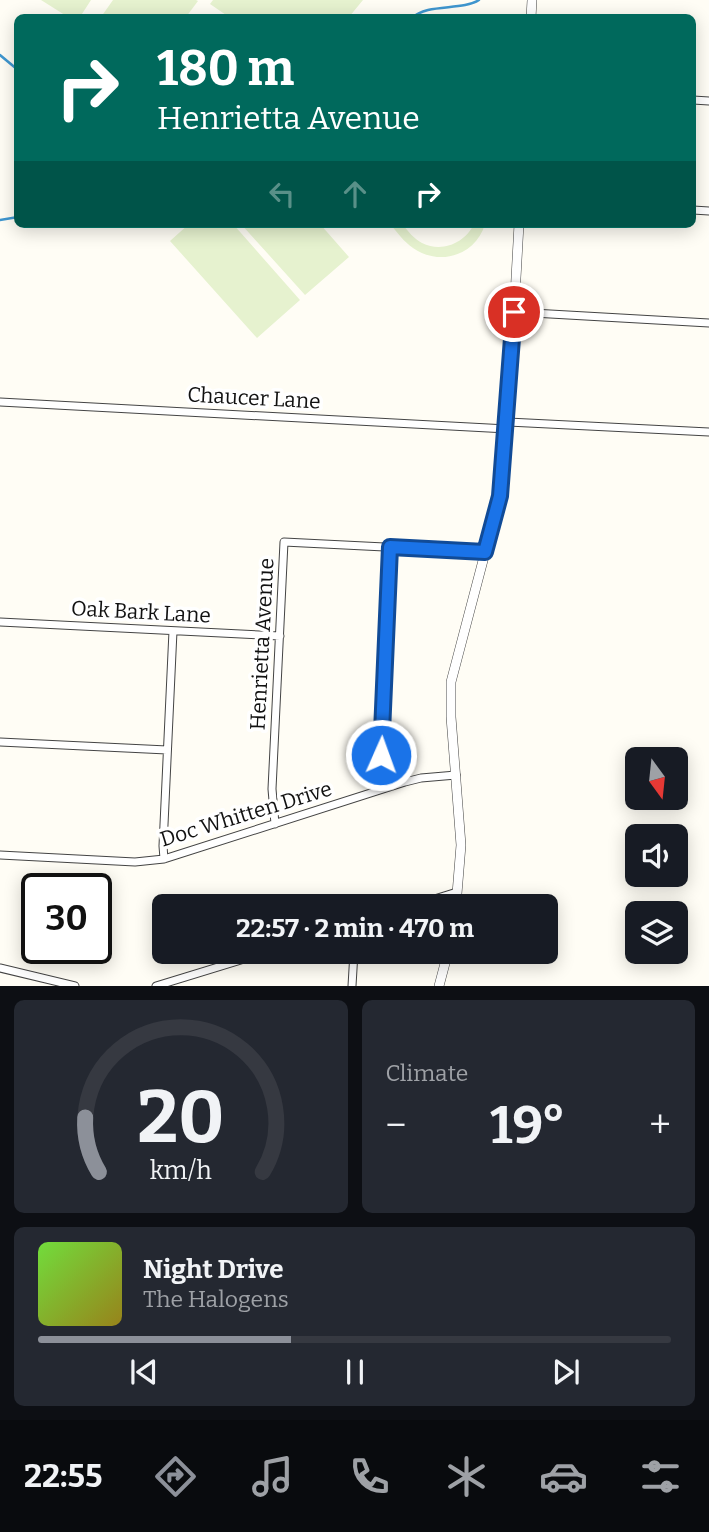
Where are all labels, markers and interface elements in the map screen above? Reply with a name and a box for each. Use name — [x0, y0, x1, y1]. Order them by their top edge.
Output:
text: 180 m — [157, 39, 294, 98]
icon: right — [42, 42, 133, 133]
text: Henrietta Avenue — [157, 99, 420, 137]
icon: left — [263, 175, 301, 213]
icon: ahead — [336, 175, 374, 213]
icon: right — [409, 175, 447, 213]
pin — [484, 282, 544, 342]
icon: arrive — [495, 293, 533, 331]
street label: Chaucer Lane — [187, 382, 321, 414]
street label: Henrietta Avenue — [245, 557, 279, 731]
street label: Oak Bark Lane — [70, 595, 212, 629]
position arrow — [344, 718, 418, 792]
north arrow — [625, 747, 688, 810]
map controls — [625, 747, 688, 964]
street label: Doc Whitten Drive — [157, 776, 335, 852]
button: sound — [625, 824, 688, 887]
speed limit sign: 30 — [21, 873, 112, 964]
button: layers — [625, 901, 688, 964]
text: 22:57 · 2 min · 470 m — [236, 913, 474, 944]
text: Climate — [386, 1059, 468, 1087]
text: 20 — [137, 1075, 224, 1162]
text: 19° — [490, 1094, 566, 1157]
text: − — [386, 1102, 406, 1148]
text: + — [649, 1102, 671, 1148]
text: km/h — [150, 1156, 212, 1186]
text: Night Drive — [143, 1254, 284, 1285]
text: The Halogens — [143, 1285, 289, 1313]
icon: previous — [125, 1353, 163, 1391]
icon: pause — [336, 1353, 374, 1391]
icon: next — [547, 1353, 585, 1391]
icon: directions — [151, 1452, 200, 1501]
icon: music — [248, 1452, 297, 1501]
icon: phone — [345, 1452, 394, 1501]
icon: climate — [442, 1452, 491, 1501]
icon: car — [539, 1452, 588, 1501]
icon: filters — [636, 1452, 685, 1501]
text: 22:55 — [24, 1457, 103, 1495]

